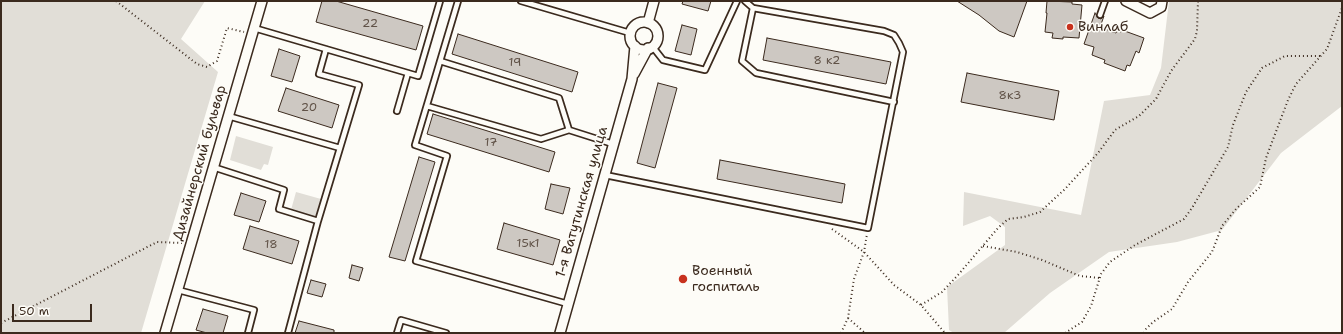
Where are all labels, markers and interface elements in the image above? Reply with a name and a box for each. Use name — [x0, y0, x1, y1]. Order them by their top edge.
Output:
house number: 22 — [362, 17, 378, 31]
place label: Винлаб — [1078, 19, 1128, 35]
marker: Винлаб — [1065, 22, 1075, 32]
house number: 8 к2 — [814, 54, 840, 68]
house number: 19 — [509, 56, 521, 70]
street label: Дизайнерский бульвар — [170, 83, 230, 243]
house number: 8к3 — [999, 89, 1021, 103]
house number: 20 — [301, 101, 317, 115]
street label: 1-я Ватутинская улица — [552, 125, 612, 279]
house number: 17 — [485, 136, 497, 150]
house number: 15к1 — [517, 237, 539, 251]
house number: 18 — [264, 238, 278, 252]
place label: Военный госпиталь — [692, 263, 760, 296]
marker: Военный госпиталь — [677, 273, 689, 285]
scale bar — [14, 296, 94, 322]
text: 50 m — [19, 303, 49, 319]

